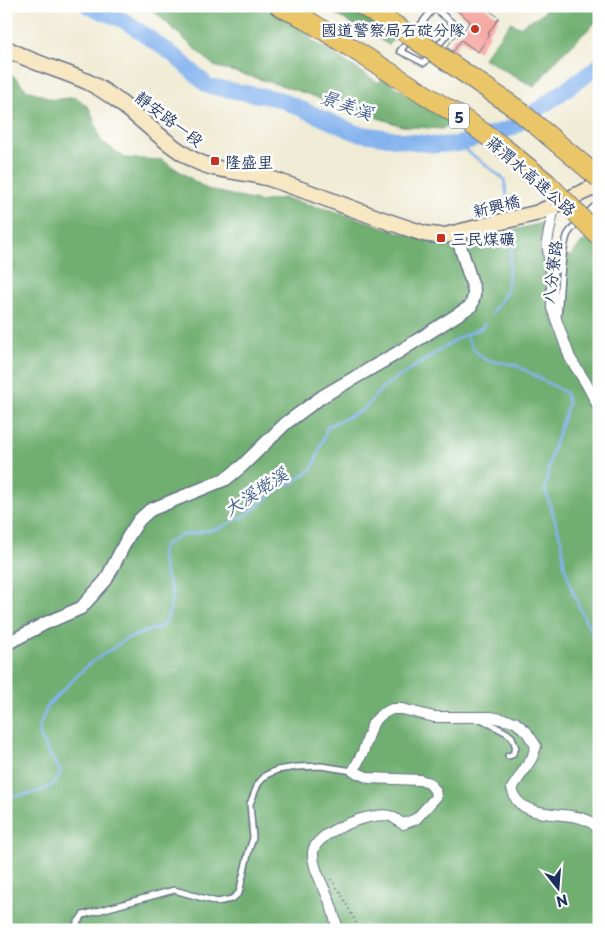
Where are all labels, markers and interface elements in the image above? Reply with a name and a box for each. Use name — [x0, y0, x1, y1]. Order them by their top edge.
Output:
place label: 國道警察局石碇分隊 — [321, 17, 465, 41]
marker: 國道警察局石碇分隊 — [469, 23, 481, 35]
water label: 景美溪 — [317, 82, 378, 126]
street label: 靜安路一段 — [131, 84, 209, 152]
road number: 5 — [449, 104, 469, 128]
street label: 蔣渭水高速公路 — [482, 129, 582, 221]
place label: 隆盛里 — [225, 149, 273, 173]
marker: 隆盛里 — [209, 155, 221, 167]
street label: 新興橋 — [470, 188, 522, 222]
place label: 三民煤礦 — [451, 226, 515, 250]
marker: 三民煤礦 — [435, 232, 447, 244]
street label: 八分寮路 — [535, 239, 567, 305]
water label: 大溪墘溪 — [217, 460, 293, 522]
north arrow — [532, 864, 582, 914]
text: N — [554, 889, 570, 913]

